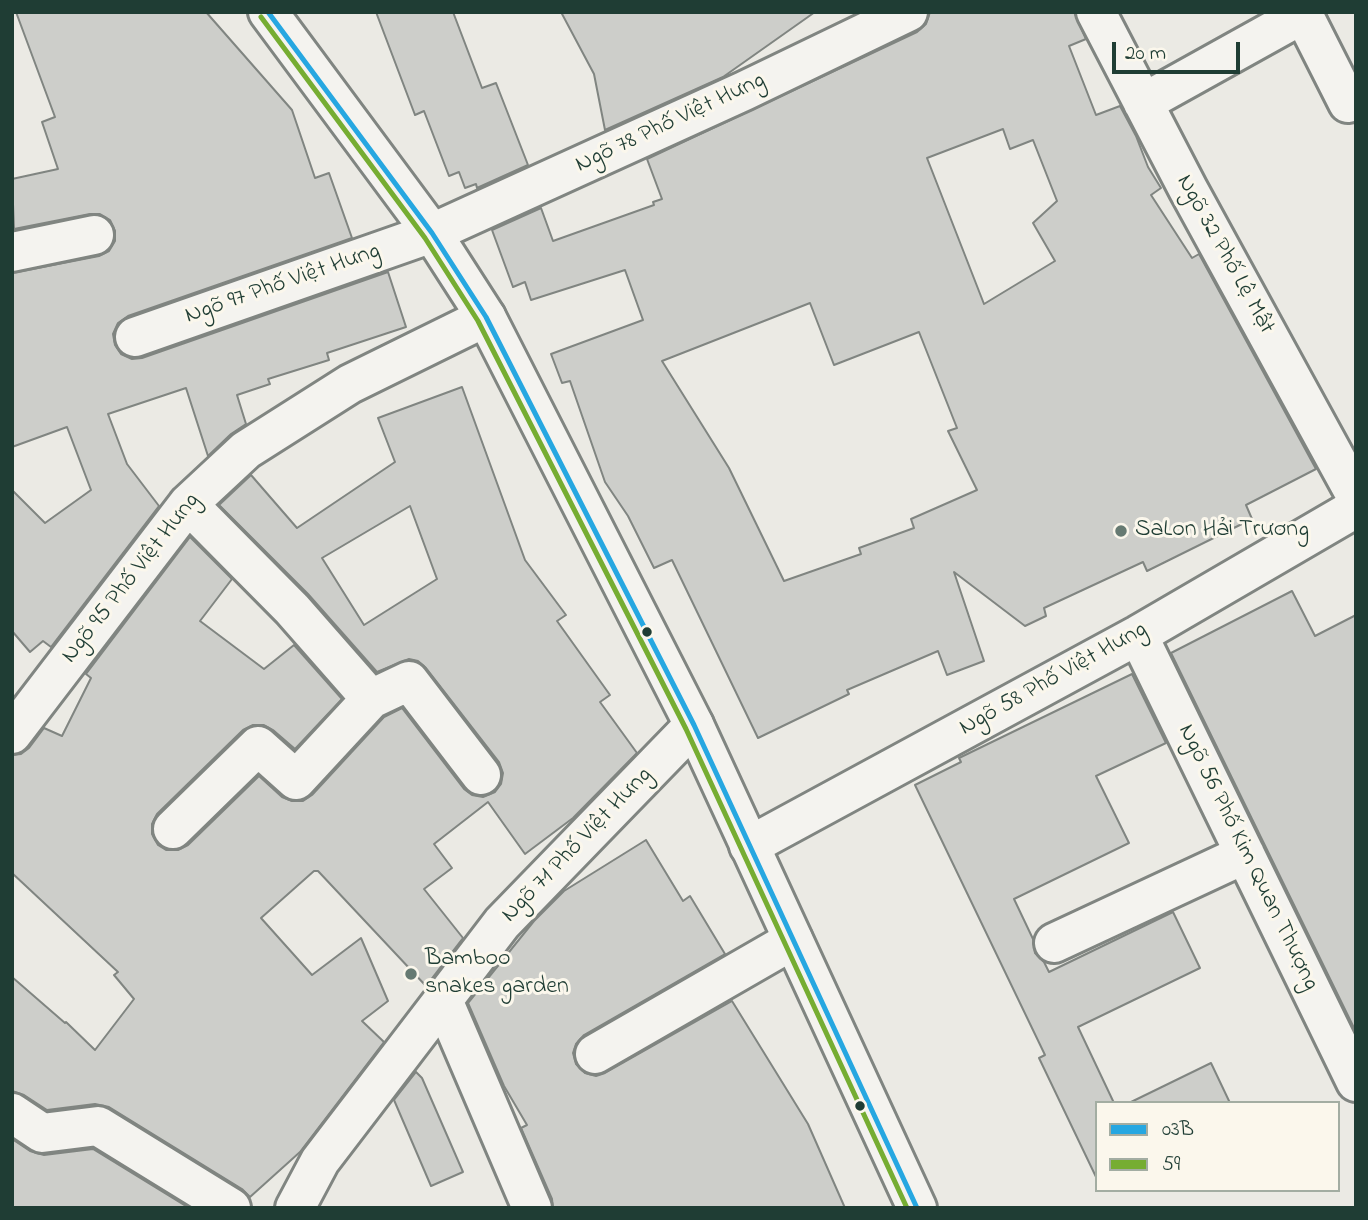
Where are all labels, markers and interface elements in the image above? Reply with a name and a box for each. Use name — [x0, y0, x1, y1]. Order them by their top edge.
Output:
scale bar — [1116, 28, 1244, 72]
text: 20 m — [1125, 39, 1166, 69]
street label: Ngõ 78 Phố Việt Hưng — [571, 67, 771, 181]
street label: Ngõ 32 Phố Lệ Mật — [1168, 170, 1280, 340]
street label: Ngõ 97 Phố Việt Hưng — [182, 238, 384, 332]
street label: Ngõ 95 Phố Việt Hưng — [57, 488, 207, 670]
place label: SaLon Hải Trương — [1135, 517, 1309, 545]
marker: SaLon Hải Trương — [1113, 523, 1129, 539]
street label: Ngõ 58 Phố Việt Hưng — [955, 616, 1153, 744]
unlabelled marker — [640, 625, 654, 639]
street label: Ngõ 56 Phố Kim Quan Thượng — [1170, 720, 1324, 996]
street label: Ngõ 71 Phố Việt Hưng — [496, 762, 660, 930]
place label: Bamboo snakes garden — [425, 946, 569, 1002]
marker: Bamboo snakes garden — [403, 966, 419, 982]
unlabelled marker — [853, 1099, 867, 1113]
legend — [1095, 1101, 1340, 1192]
text: 03B — [1162, 1115, 1194, 1145]
text: 59 — [1162, 1150, 1180, 1180]

